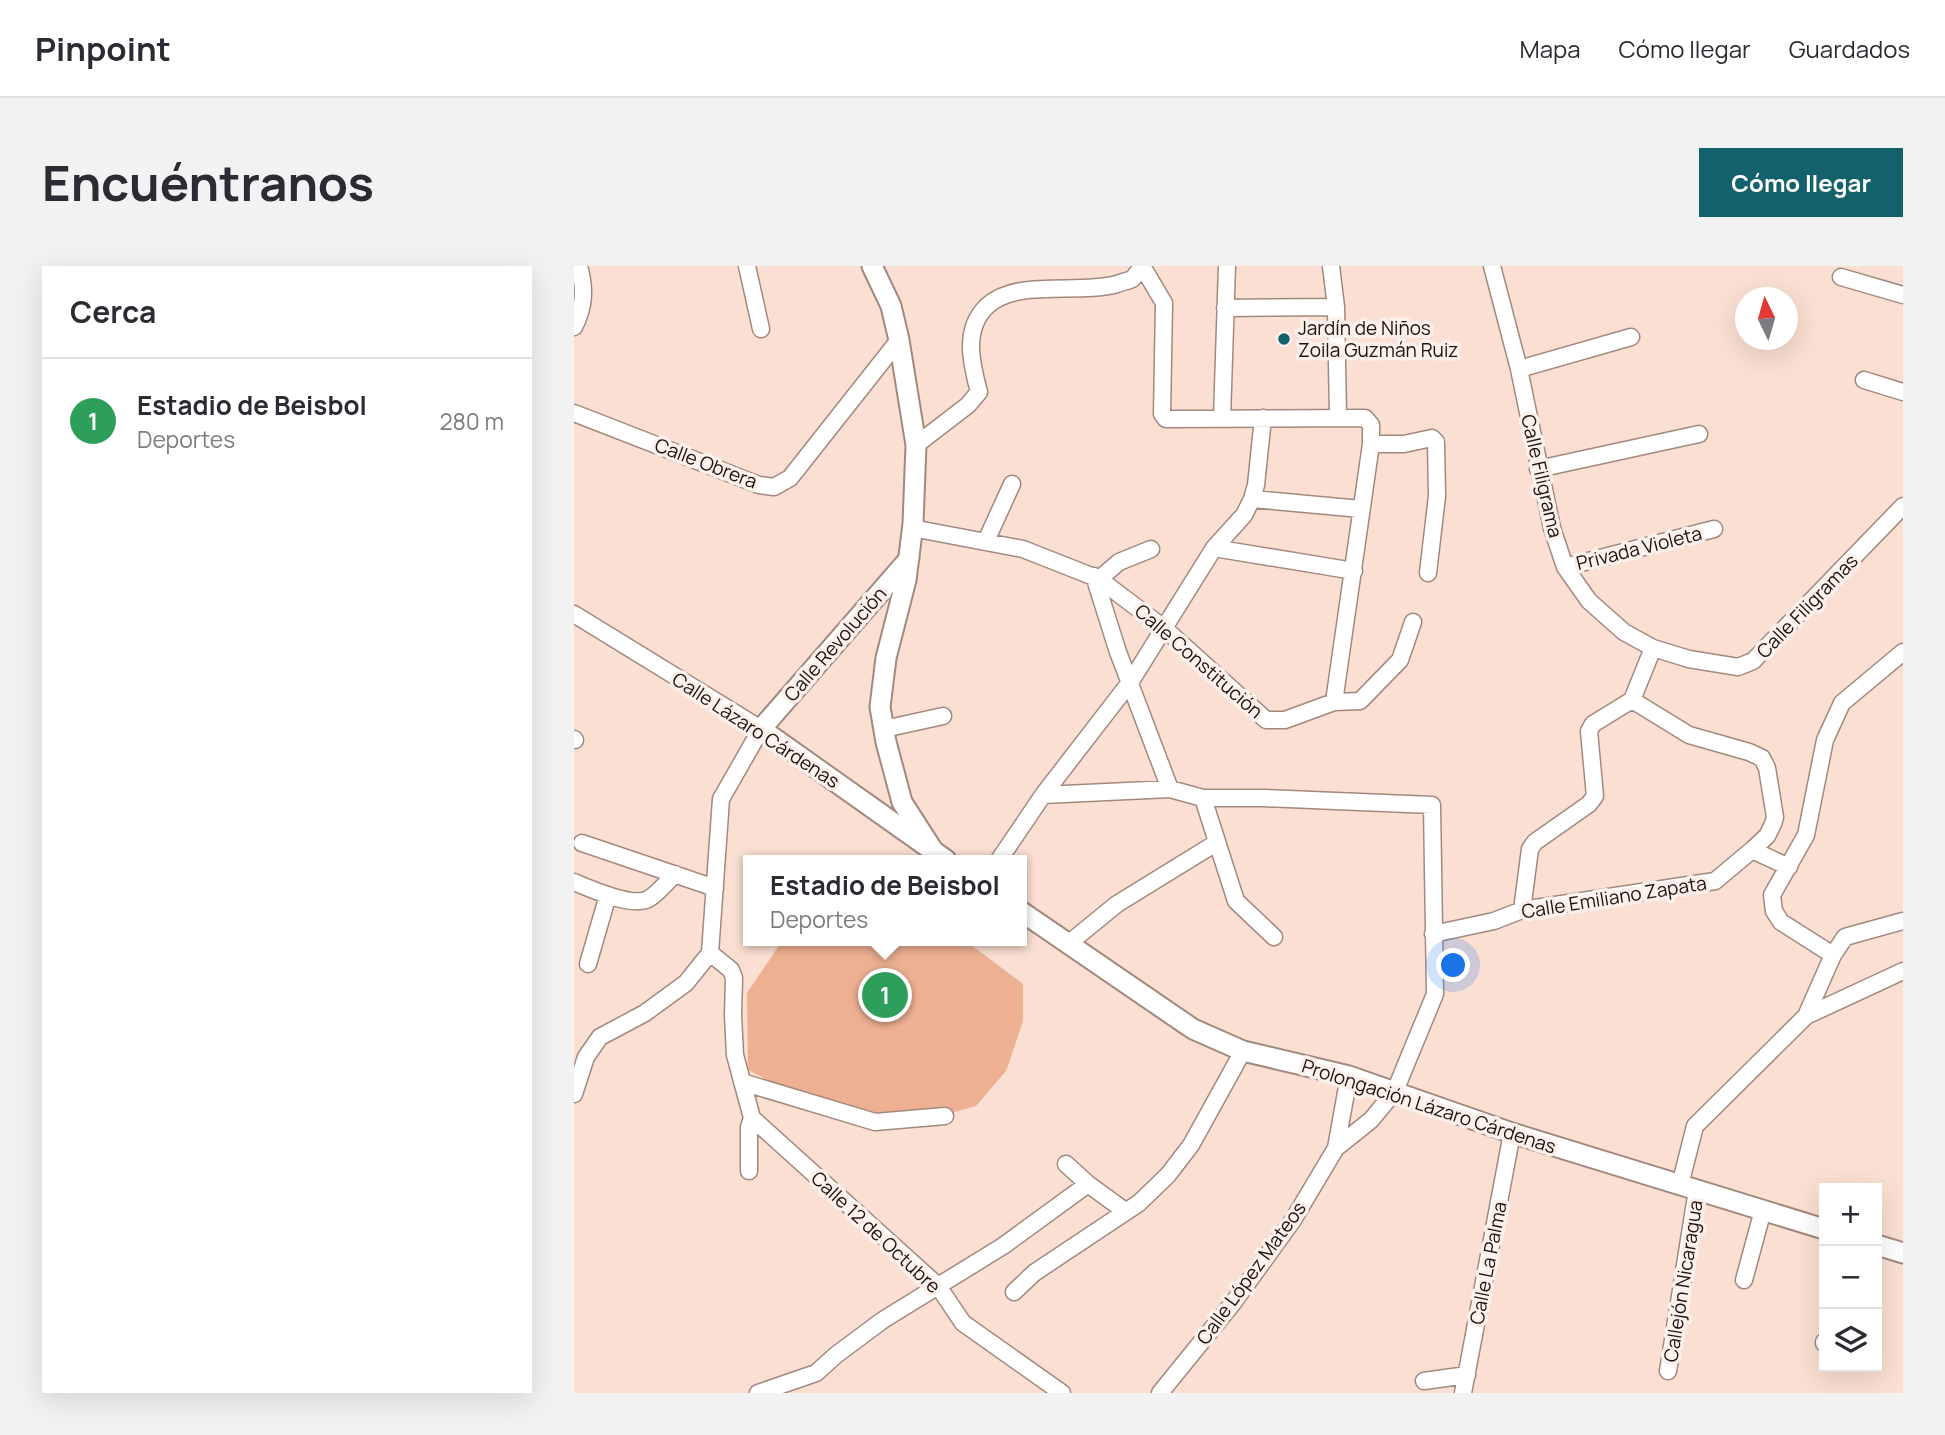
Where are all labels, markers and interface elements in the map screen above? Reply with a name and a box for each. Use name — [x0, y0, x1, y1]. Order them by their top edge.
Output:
text: Pinpoint — [35, 26, 171, 71]
text: Mapa — [1520, 32, 1581, 65]
text: Cómo llegar — [1619, 32, 1751, 65]
text: Guardados — [1789, 32, 1910, 65]
button: Cómo llegar — [1699, 148, 1903, 217]
text: Encuéntranos — [42, 149, 374, 216]
north arrow — [1735, 287, 1798, 350]
text: Cerca — [70, 291, 156, 332]
place label: Jardín de Niños Zoila Guzmán Ruiz — [1298, 315, 1458, 363]
marker: Jardín de Niños Zoila Guzmán Ruiz — [1276, 331, 1292, 347]
text: Estadio de Beisbol — [137, 387, 367, 423]
text: 1 — [88, 405, 98, 437]
text: 280 m — [439, 405, 504, 437]
street label: Calle Filigrama — [1515, 412, 1569, 540]
text: Deportes — [137, 423, 235, 455]
street label: Calle Obrera — [651, 432, 761, 494]
street label: Privada Violeta — [1574, 520, 1704, 576]
street label: Calle Filigramas — [1751, 548, 1864, 664]
street label: Calle Revolución — [778, 581, 892, 707]
street label: Calle Constitución — [1129, 598, 1269, 724]
street label: Calle Lázaro Cárdenas — [667, 666, 845, 794]
popup — [743, 855, 1027, 946]
text: Estadio de Beisbol — [770, 867, 1000, 903]
street label: Calle Emiliano Zapata — [1520, 870, 1708, 924]
text: Deportes — [770, 903, 868, 935]
your location — [1436, 948, 1470, 982]
pin: 1 — [862, 969, 908, 1021]
street label: Prolongación Lázaro Cárdenas — [1299, 1053, 1559, 1159]
street label: Calle 12 de Octubre — [806, 1165, 946, 1299]
map controls — [1819, 1183, 1882, 1372]
button: + — [1819, 1183, 1882, 1246]
street label: Calle López Mateos — [1190, 1196, 1312, 1350]
street label: Callejón Nicaragua — [1657, 1198, 1709, 1364]
street label: Calle La Palma — [1463, 1199, 1513, 1327]
button: − — [1819, 1246, 1882, 1309]
button: layers — [1819, 1309, 1882, 1372]

